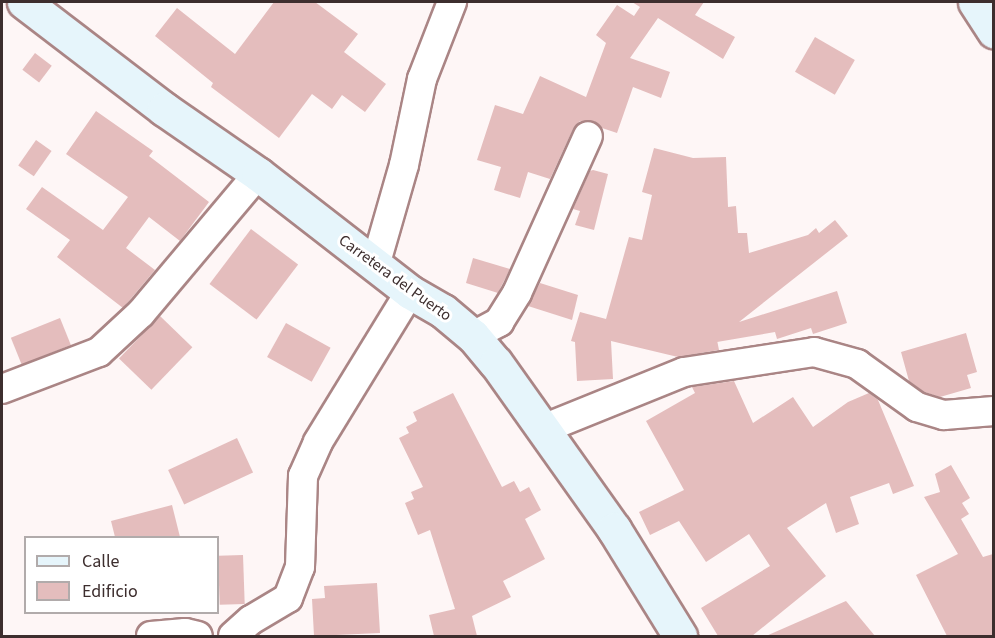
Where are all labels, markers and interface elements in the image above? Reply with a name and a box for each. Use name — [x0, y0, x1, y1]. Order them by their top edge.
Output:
street label: Carretera del Puerto — [335, 231, 455, 325]
legend — [24, 536, 219, 614]
text: Calle — [82, 549, 119, 574]
text: Edificio — [82, 579, 138, 604]

